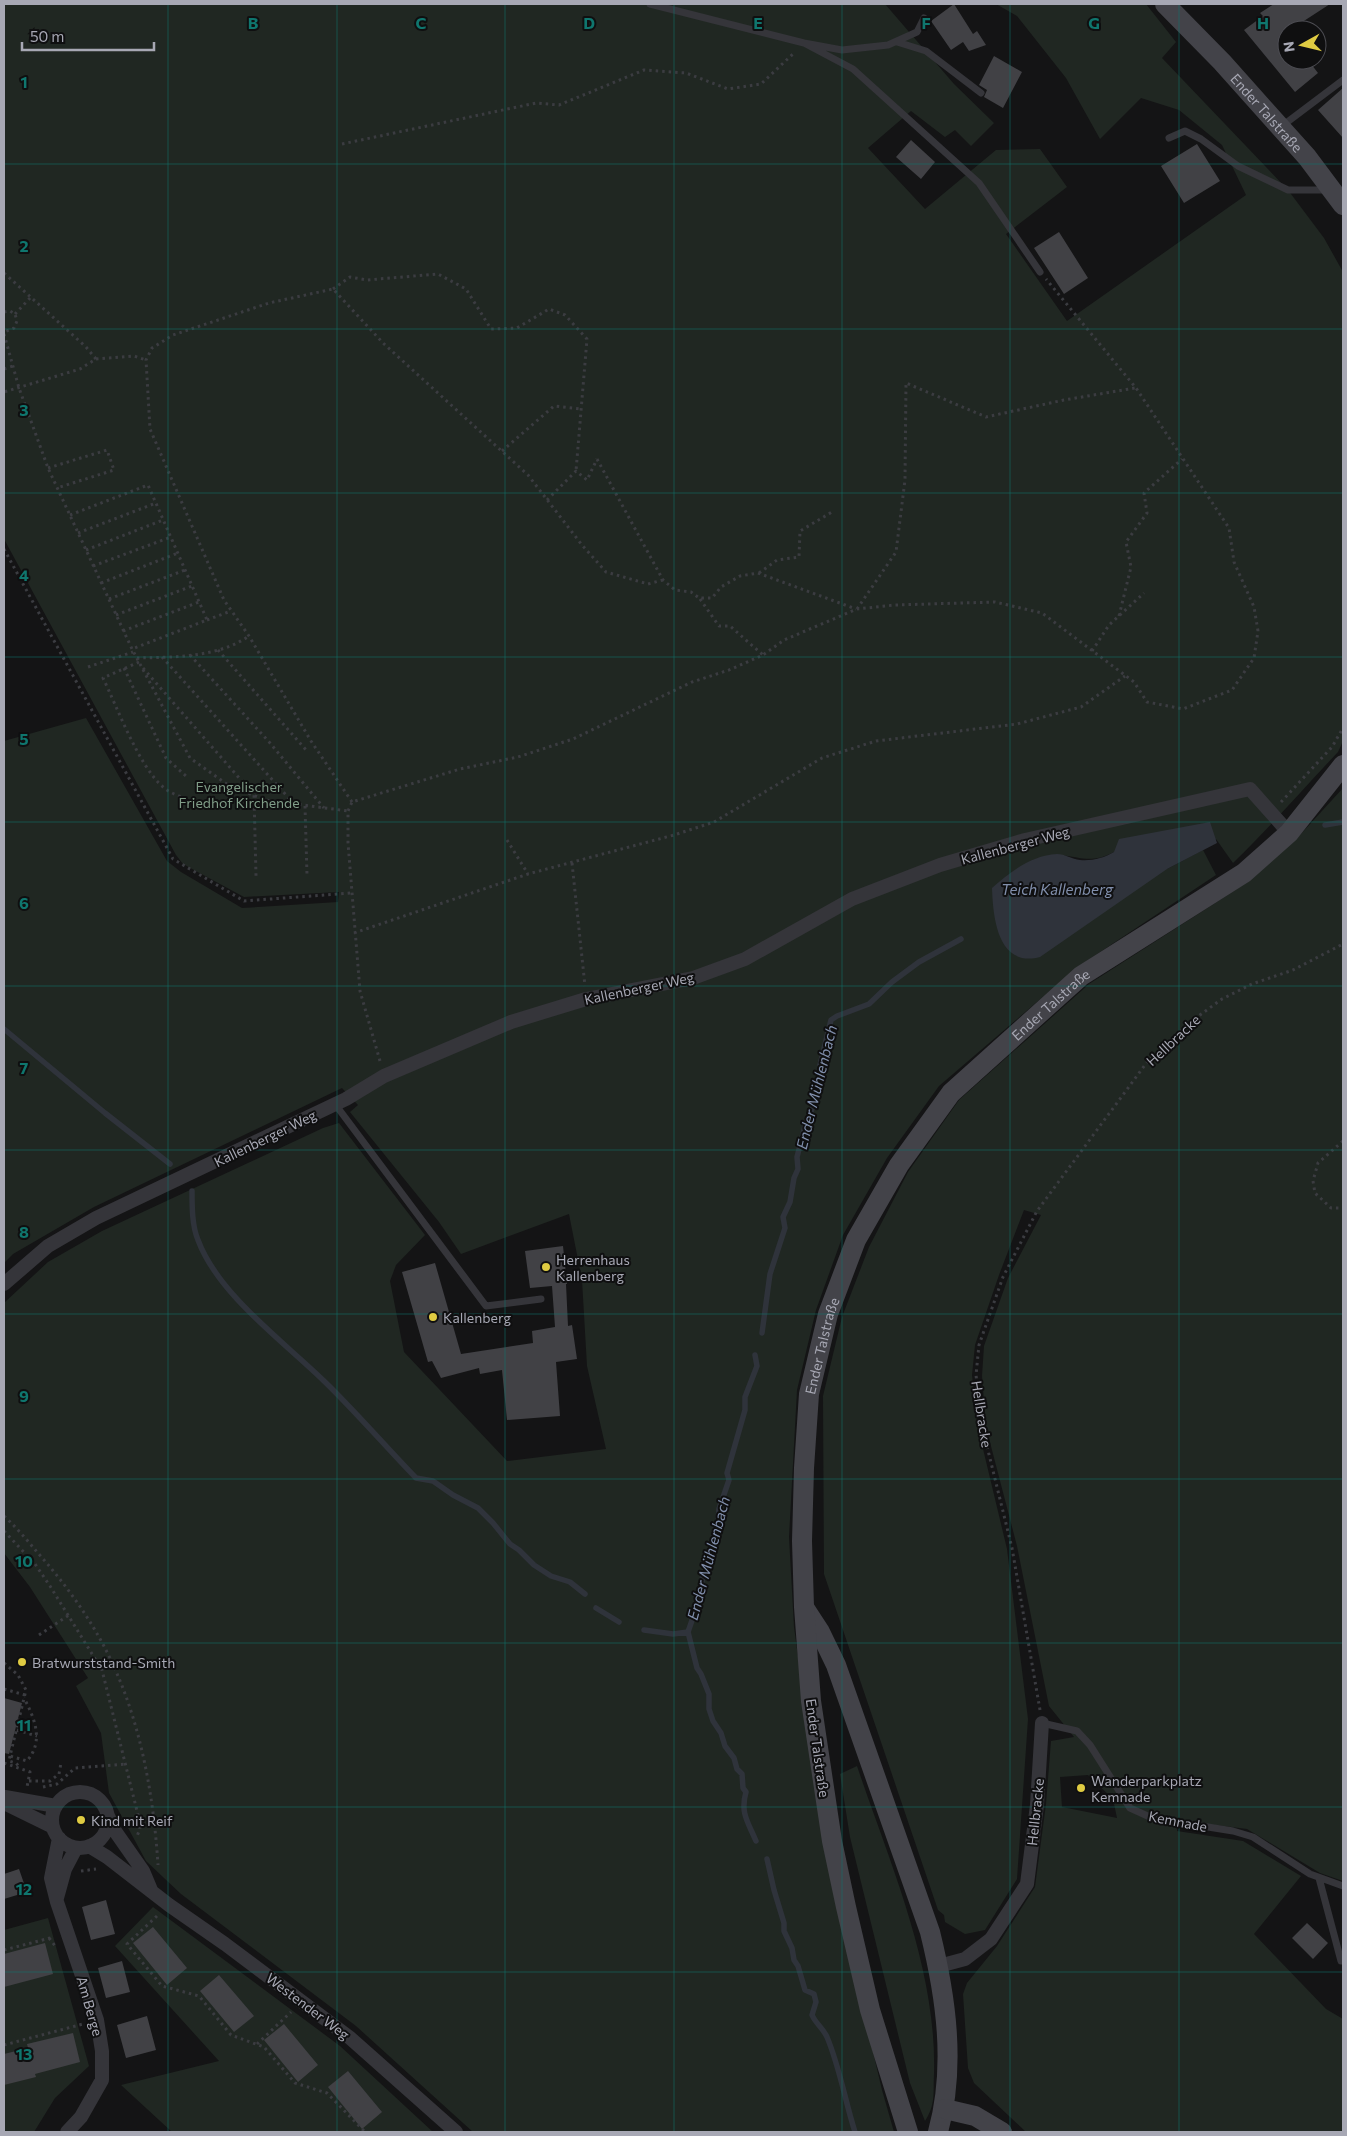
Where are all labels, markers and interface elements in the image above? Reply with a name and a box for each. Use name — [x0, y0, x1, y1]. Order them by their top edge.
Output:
text: B — [248, 13, 259, 32]
text: C — [416, 13, 427, 32]
text: D — [583, 13, 595, 32]
text: E — [753, 13, 763, 32]
text: F — [921, 13, 931, 32]
text: G — [1088, 13, 1100, 32]
text: H — [1257, 13, 1269, 32]
scale bar — [22, 20, 155, 52]
north arrow — [1277, 20, 1327, 70]
text: 50 m — [30, 27, 64, 45]
text: N — [1279, 40, 1298, 53]
street label: Ender Talstraße — [1228, 70, 1307, 155]
text: 1 — [20, 72, 28, 91]
text: 2 — [19, 236, 29, 255]
text: 3 — [19, 400, 29, 419]
text: 4 — [19, 565, 29, 584]
text: 5 — [19, 729, 29, 748]
park label: Evangelischer Friedhof Kirchende — [178, 778, 300, 811]
street label: Kallenberger Weg — [959, 822, 1072, 868]
water label: Teich Kallenberg — [1001, 880, 1114, 898]
text: 6 — [19, 893, 29, 912]
street label: Ender Talstraße — [1007, 964, 1092, 1043]
street label: Kallenberger Weg — [583, 968, 696, 1008]
street label: Hellbracke — [1142, 1011, 1204, 1069]
water label: Ender Mühlenbach — [792, 1023, 840, 1151]
text: 7 — [20, 1058, 29, 1077]
street label: Kallenberger Weg — [211, 1106, 319, 1170]
text: 8 — [19, 1222, 29, 1241]
place label: Herrenhaus Kallenberg — [556, 1251, 630, 1284]
marker: Herrenhaus Kallenberg — [540, 1261, 552, 1273]
street label: Ender Talstraße — [801, 1295, 842, 1396]
place label: Kallenberg — [443, 1309, 511, 1326]
marker: Kallenberg — [427, 1311, 439, 1323]
street label: Hellbracke — [968, 1379, 996, 1449]
text: 9 — [19, 1386, 29, 1405]
water label: Ender Mühlenbach — [683, 1494, 733, 1622]
text: 10 — [15, 1551, 33, 1570]
place label: Bratwurststand-Smith — [32, 1654, 175, 1671]
marker: Bratwurststand-Smith — [16, 1656, 28, 1668]
street label: Ender Talstraße — [803, 1698, 833, 1798]
text: 11 — [17, 1715, 31, 1734]
place label: Wanderparkplatz Kemnade — [1091, 1772, 1202, 1805]
street label: Hellbracke — [1023, 1777, 1047, 1847]
marker: Wanderparkplatz Kemnade — [1075, 1782, 1087, 1794]
street label: Kemnade — [1147, 1807, 1209, 1835]
place label: Kind mit Reif — [91, 1812, 173, 1829]
marker: Kind mit Reif — [75, 1814, 87, 1826]
text: 12 — [16, 1879, 32, 1898]
street label: Westender Weg — [263, 1969, 353, 2043]
street label: Am Berge — [73, 1974, 107, 2038]
text: 13 — [16, 2044, 32, 2063]

